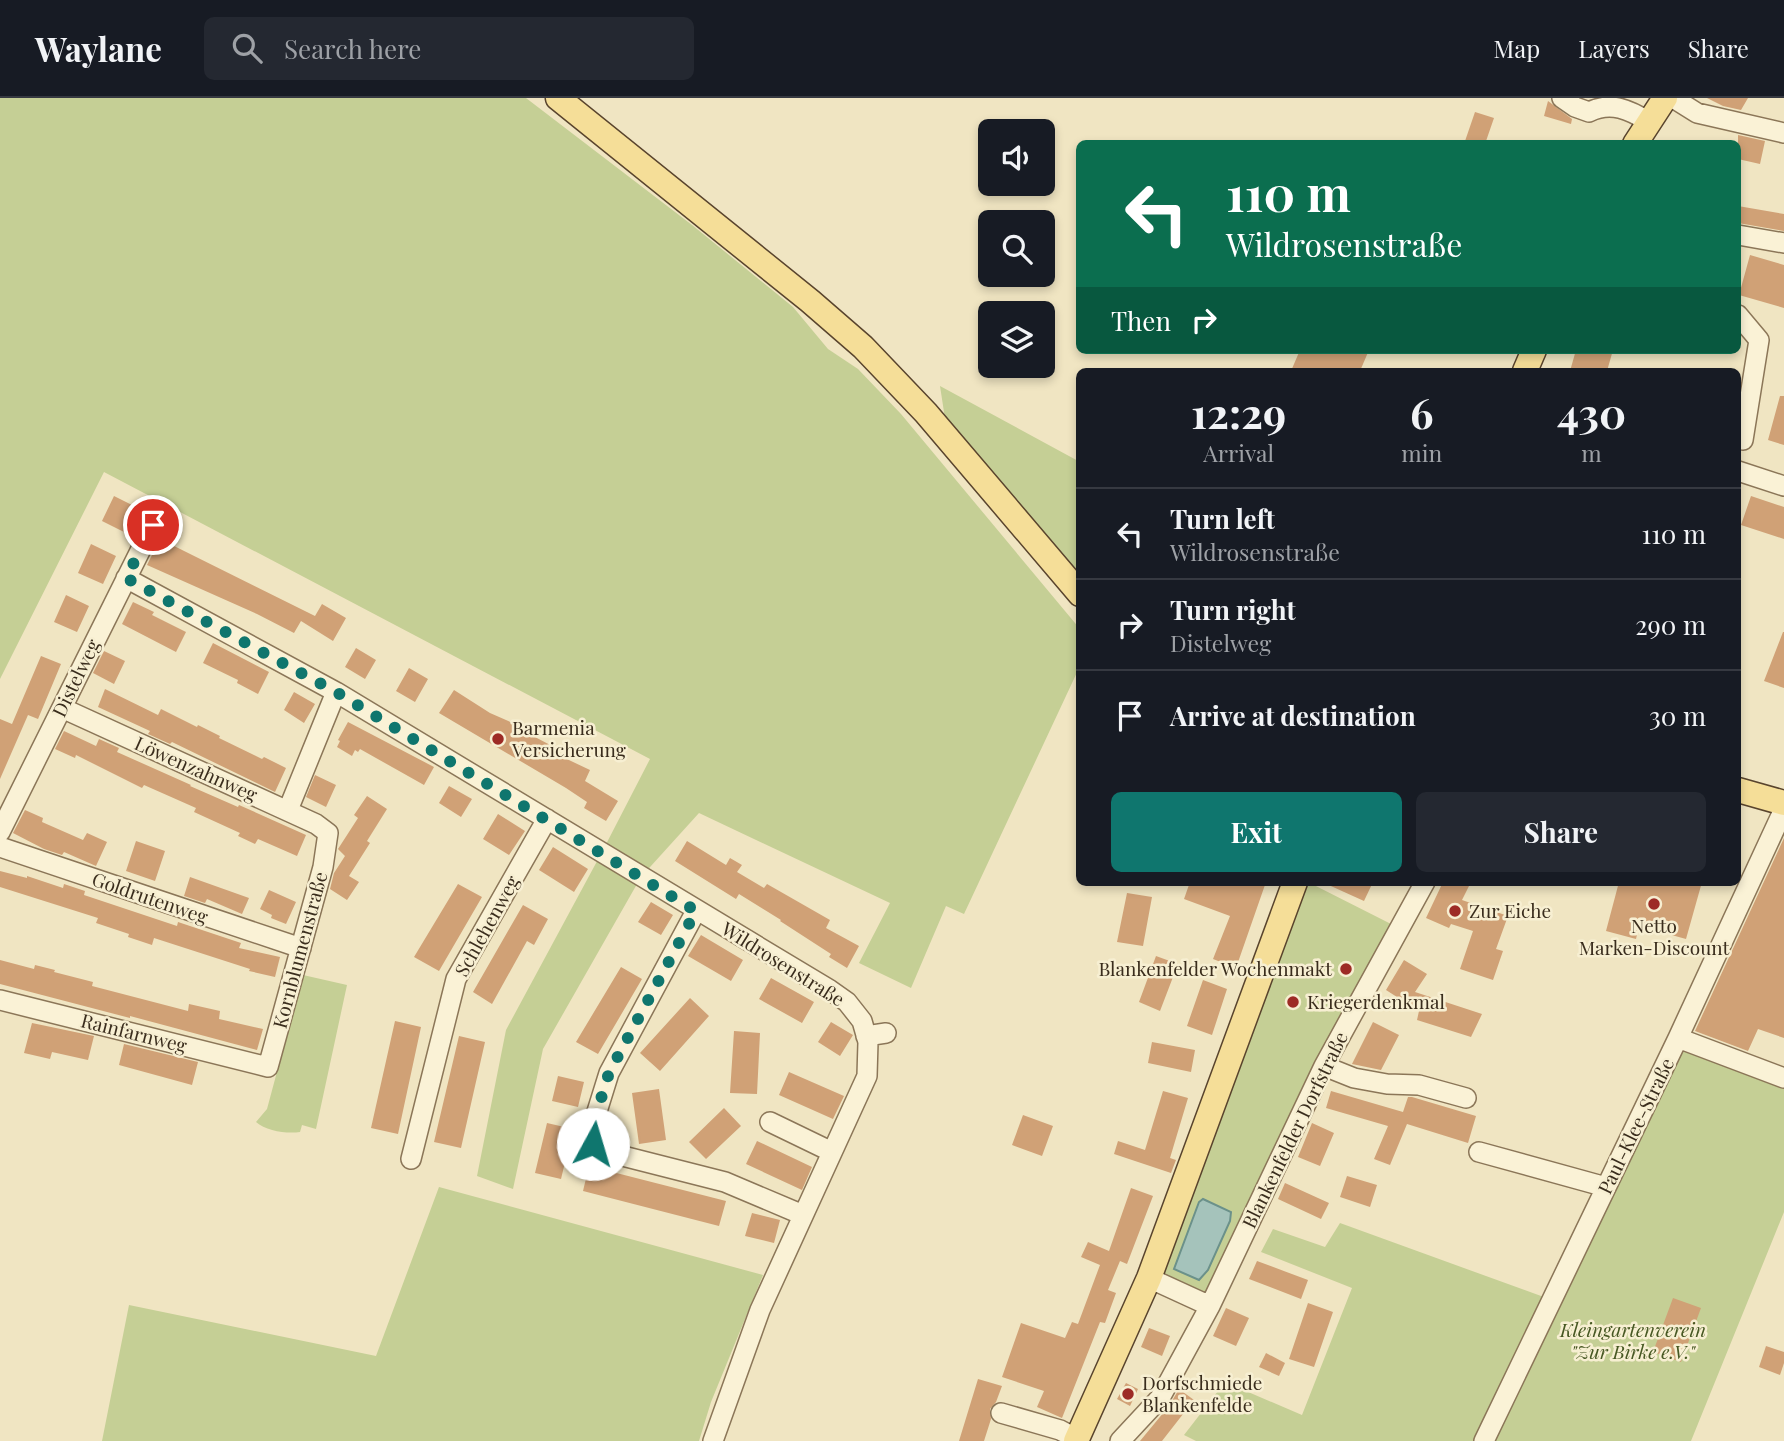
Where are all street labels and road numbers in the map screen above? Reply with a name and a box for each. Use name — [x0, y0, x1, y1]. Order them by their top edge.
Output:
street label: Distelweg — [45, 634, 105, 721]
street label: Löwenzahnweg — [131, 729, 262, 807]
street label: Goldrutenweg — [89, 865, 212, 929]
street label: Kornblumenstraße — [266, 868, 332, 1031]
street label: Schlehenweg — [448, 870, 525, 981]
street label: Wildrosenstraße — [716, 914, 850, 1011]
street label: Rainfarnweg — [79, 1006, 190, 1058]
street label: Blankenfelder Dorfstraße — [1235, 1027, 1353, 1232]
street label: Paul-Klee-Straße — [1591, 1053, 1679, 1198]

